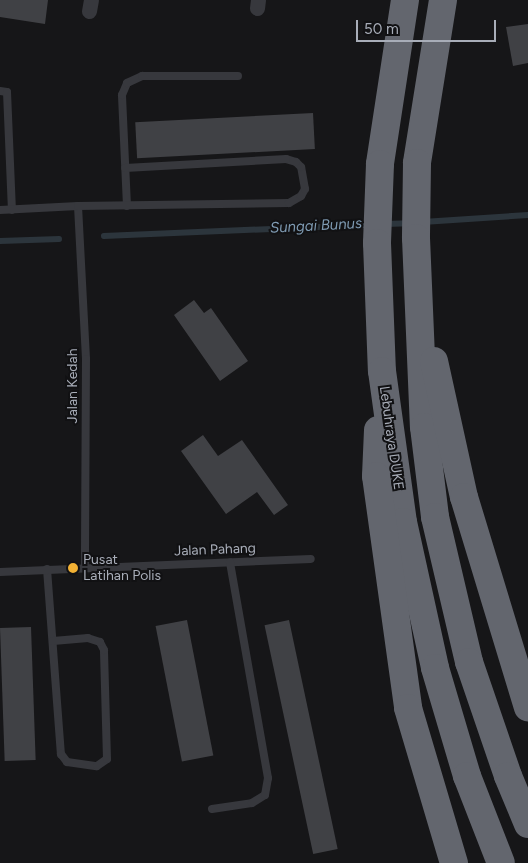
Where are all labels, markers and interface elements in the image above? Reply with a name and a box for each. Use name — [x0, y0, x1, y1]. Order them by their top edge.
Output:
scale bar — [358, 10, 498, 42]
text: 50 m — [364, 20, 399, 38]
water label: Sungai Bunus — [270, 215, 362, 237]
street label: Jalan Kedah — [65, 348, 81, 424]
street label: Lebuhraya DUKE — [375, 385, 407, 491]
street label: Jalan Pahang — [174, 540, 256, 560]
place label: Pusat Latihan Polis — [83, 552, 161, 584]
marker: Pusat Latihan Polis — [67, 562, 79, 574]

